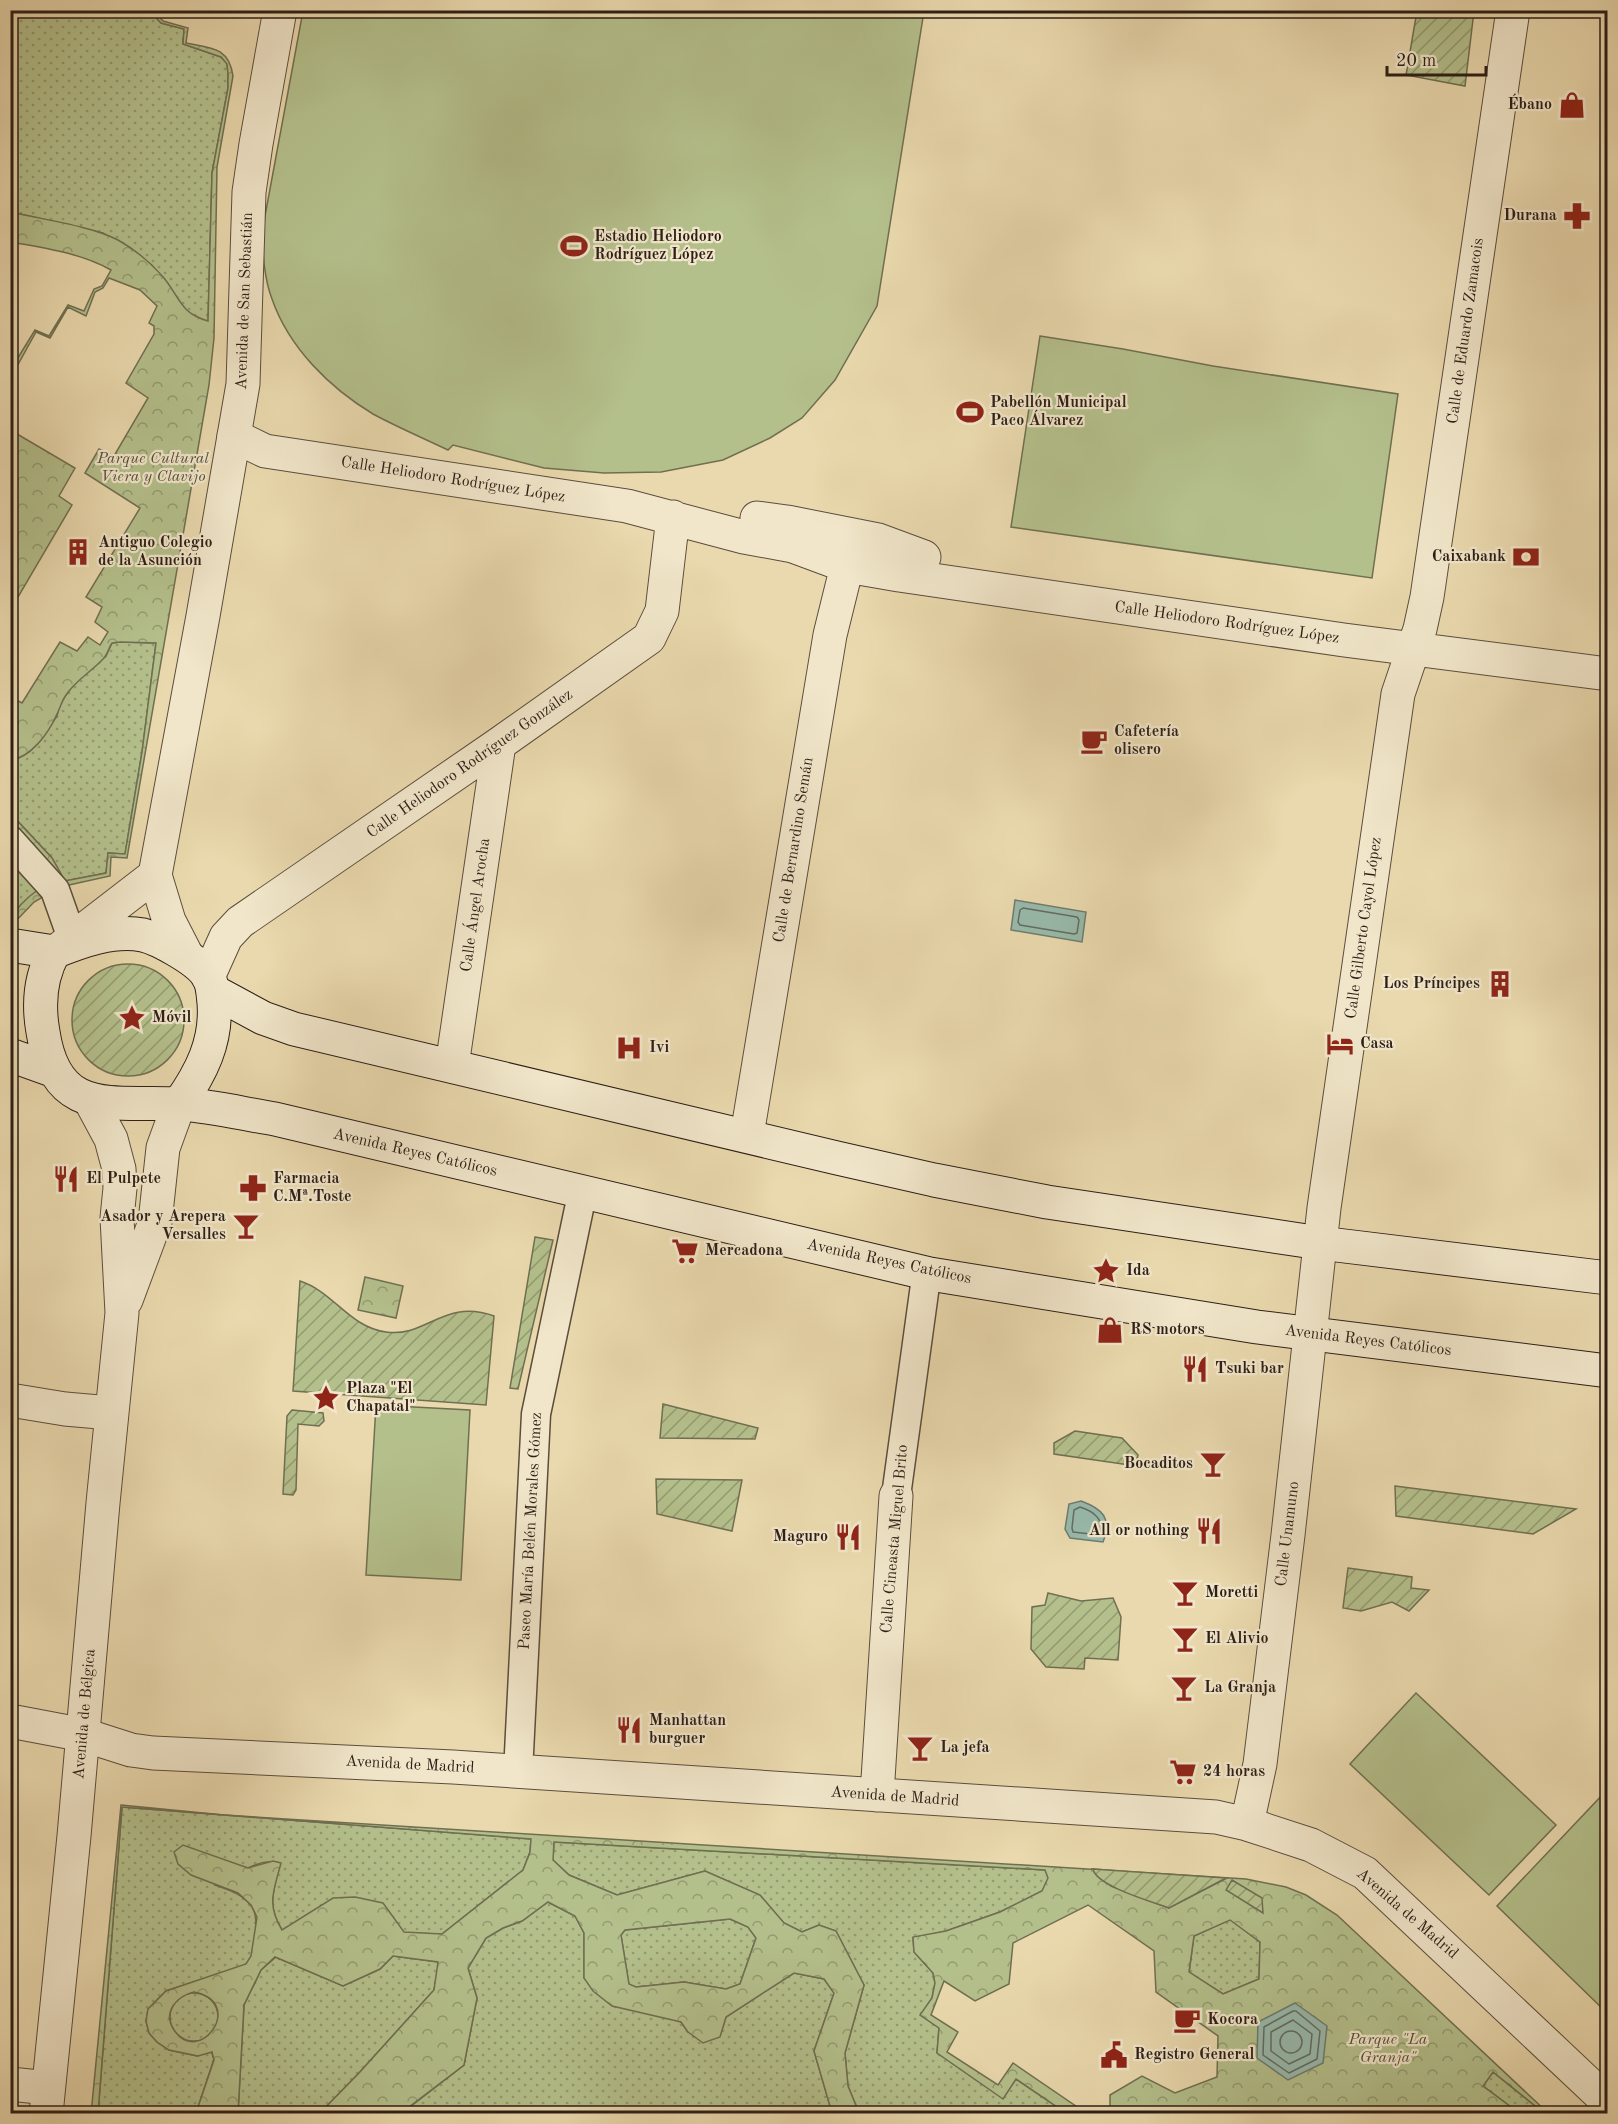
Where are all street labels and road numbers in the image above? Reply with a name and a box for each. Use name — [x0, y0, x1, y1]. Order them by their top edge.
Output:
street label: Avenida de San Sebastián — [234, 211, 256, 390]
street label: Calle de Eduardo Zamacois — [1445, 237, 1487, 425]
street label: Calle Heliodoro Rodríguez López — [340, 454, 566, 506]
street label: Calle Heliodoro Rodríguez López — [1114, 599, 1340, 647]
street label: Calle Heliodoro Rodríguez González — [364, 687, 576, 841]
street label: Calle de Bernardino Semán — [771, 756, 817, 944]
street label: Calle Ángel Arocha — [455, 836, 493, 973]
street label: Calle Gilberto Cayol López — [1343, 836, 1385, 1020]
street label: Avenida Reyes Católicos — [331, 1126, 499, 1180]
street label: Avenida Reyes Católicos — [805, 1237, 973, 1287]
street label: Avenida Reyes Católicos — [1284, 1323, 1452, 1359]
street label: Paseo María Belén Morales Gómez — [517, 1412, 545, 1650]
street label: Calle Cineasta Miguel Brito — [879, 1444, 911, 1634]
street label: Calle Unamuno — [1274, 1480, 1302, 1588]
street label: Avenida de Bélgica — [71, 1648, 99, 1780]
street label: Avenida de Madrid — [345, 1754, 475, 1776]
street label: Avenida de Madrid — [830, 1785, 960, 1809]
street label: Avenida de Madrid — [1353, 1866, 1461, 1962]

